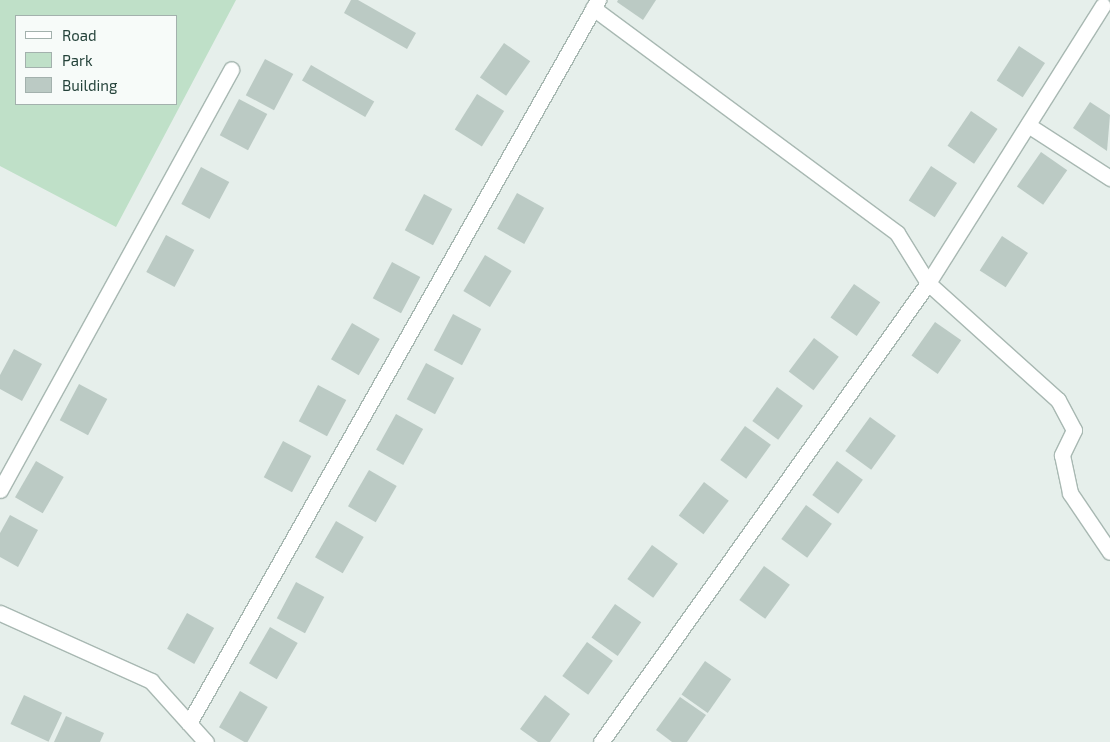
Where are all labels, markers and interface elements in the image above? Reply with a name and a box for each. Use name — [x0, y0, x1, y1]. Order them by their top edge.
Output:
legend — [15, 15, 178, 105]
text: Road — [62, 26, 97, 44]
text: Park — [62, 51, 93, 69]
text: Building — [62, 76, 117, 94]

